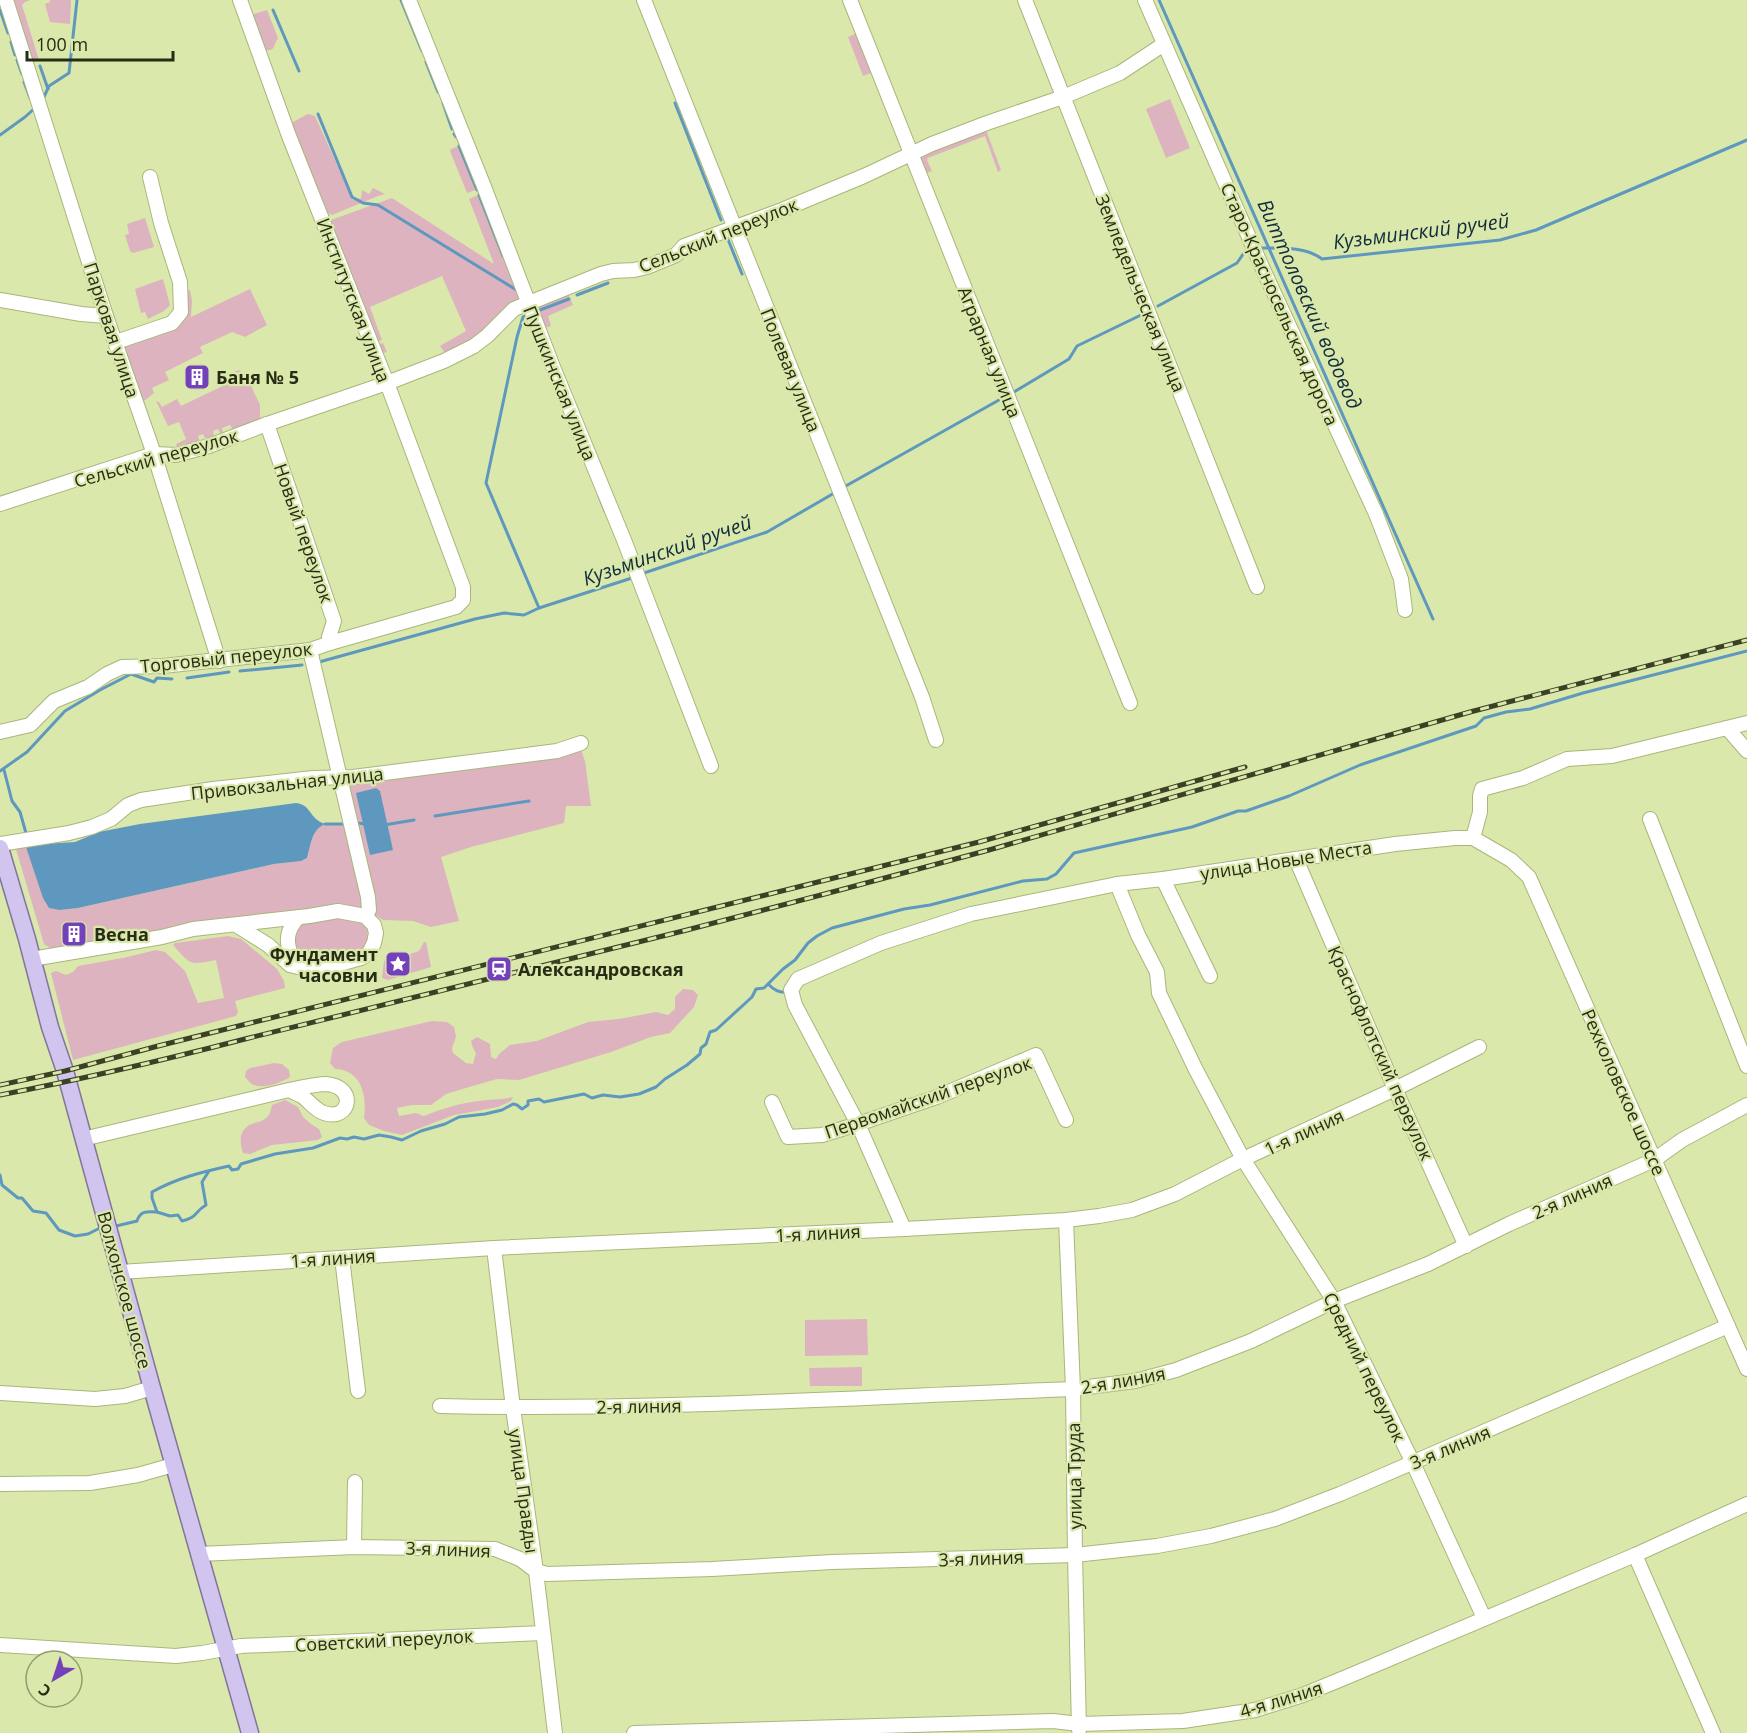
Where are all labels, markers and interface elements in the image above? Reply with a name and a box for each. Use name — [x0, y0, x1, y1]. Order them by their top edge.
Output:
scale bar — [27, 24, 172, 62]
text: 100 m — [36, 32, 88, 56]
street label: Старо-Красносельская дорога — [1215, 179, 1345, 429]
street label: Земледельческая улица — [1090, 191, 1192, 395]
street label: Сельский переулок — [635, 192, 802, 278]
water label: Виттоловский водовод — [1251, 195, 1369, 413]
water label: Кузьминский ручей — [1331, 207, 1511, 255]
street label: Институтская улица — [312, 214, 396, 386]
street label: Парковая улица — [79, 259, 145, 401]
street label: Аграрная улица — [953, 283, 1027, 421]
street label: Пушкинская улица — [518, 302, 602, 464]
street label: Полевая улица — [755, 305, 827, 435]
building icon: Баня № 5 — [182, 362, 212, 392]
place label: Баня № 5 — [216, 365, 299, 389]
street label: Сельский переулок — [71, 423, 242, 493]
street label: Новый переулок — [269, 460, 339, 607]
water label: Кузьминский ручей — [579, 508, 756, 592]
street label: Торговый переулок — [139, 636, 314, 678]
street label: Привокзальная улица — [189, 761, 385, 805]
street label: улица Новые Места — [1199, 835, 1373, 885]
building icon: Весна — [59, 919, 89, 949]
place label: Весна — [94, 922, 149, 946]
place label: Фундамент часовни — [270, 942, 378, 987]
street label: Краснофлотский переулок — [1323, 942, 1440, 1165]
place icon: Фундамент часовни — [383, 949, 413, 979]
station icon: Александровская — [484, 954, 514, 984]
place label: Александровская — [518, 957, 684, 981]
street label: Рехколовское шоссе — [1576, 1005, 1672, 1179]
street label: Первомайский переулок — [821, 1050, 1035, 1144]
street label: 1-я линия — [1260, 1103, 1348, 1161]
street label: 2-я линия — [1528, 1168, 1616, 1224]
street label: Волхонское шоссе — [92, 1209, 158, 1371]
street label: 1-я линия — [775, 1219, 861, 1247]
street label: 1-я линия — [290, 1243, 376, 1273]
street label: Средний переулок — [1318, 1288, 1412, 1446]
street label: 2-я линия — [1079, 1361, 1167, 1399]
street label: 2-я линия — [596, 1393, 682, 1419]
street label: 3-я линия — [1406, 1419, 1494, 1475]
street label: улица Труда — [1061, 1422, 1087, 1530]
street label: улица Правды — [503, 1427, 545, 1555]
street label: 3-я линия — [405, 1536, 491, 1562]
street label: 3-я линия — [938, 1545, 1024, 1571]
street label: Советский переулок — [294, 1623, 474, 1657]
north arrow — [24, 1649, 84, 1709]
street label: 4-я линия — [1237, 1675, 1325, 1723]
text: С — [34, 1679, 55, 1702]

